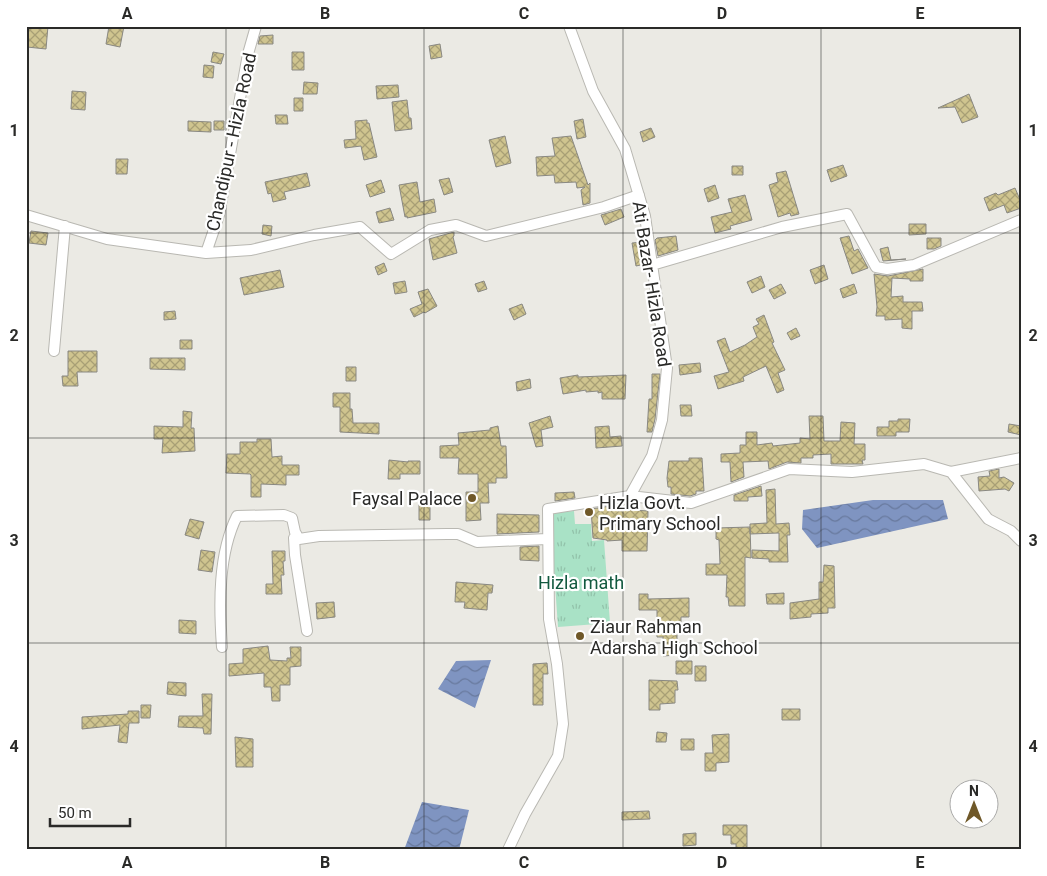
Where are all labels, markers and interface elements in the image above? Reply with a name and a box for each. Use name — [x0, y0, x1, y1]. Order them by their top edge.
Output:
text: A — [122, 4, 133, 23]
text: B — [320, 4, 330, 23]
text: C — [519, 4, 529, 23]
text: D — [717, 4, 727, 23]
text: E — [916, 4, 925, 23]
street label: Chandipur - Hizla Road — [202, 51, 260, 233]
text: 1 — [9, 121, 19, 140]
text: 1 — [1028, 121, 1038, 140]
street label: Ati Bazar- Hizla Road — [629, 200, 675, 368]
text: 2 — [9, 326, 19, 345]
text: 2 — [1028, 326, 1038, 345]
place label: Faysal Palace — [352, 488, 462, 509]
marker: Faysal Palace — [466, 492, 478, 504]
place label: Hizla Govt. Primary School — [599, 492, 721, 534]
marker: Hizla Govt. Primary School — [583, 506, 595, 518]
text: 3 — [9, 531, 19, 550]
text: 3 — [1028, 531, 1038, 550]
park label: Hizla math — [538, 572, 624, 593]
place label: Ziaur Rahman Adarsha High School — [590, 616, 758, 658]
marker: Ziaur Rahman Adarsha High School — [574, 630, 586, 642]
text: 4 — [9, 737, 19, 756]
text: 4 — [1028, 737, 1038, 756]
north arrow — [950, 778, 1000, 828]
text: N — [969, 783, 979, 799]
scale bar — [50, 796, 130, 828]
text: 50 m — [58, 804, 92, 822]
text: A — [122, 853, 133, 872]
text: B — [320, 853, 330, 872]
text: C — [519, 853, 529, 872]
text: D — [717, 853, 727, 872]
text: E — [916, 853, 925, 872]

